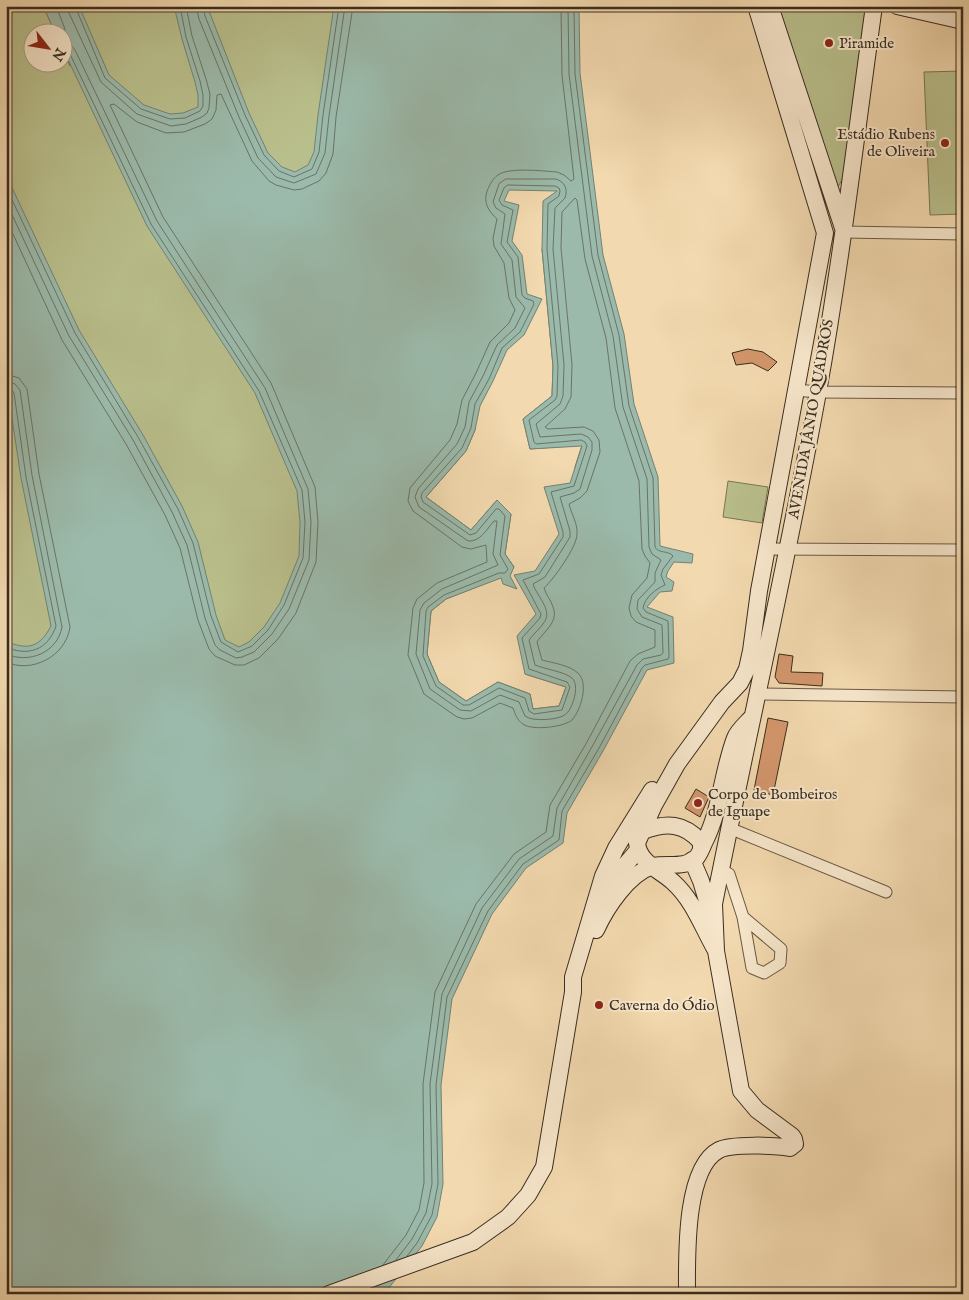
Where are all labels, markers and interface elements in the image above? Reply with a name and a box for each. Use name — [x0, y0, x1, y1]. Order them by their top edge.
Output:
north arrow — [22, 22, 72, 72]
place label: Piramide — [839, 34, 894, 53]
marker: Piramide — [823, 37, 835, 49]
text: N — [47, 43, 70, 64]
place label: Estádio Rubens de Oliveira — [837, 125, 936, 161]
marker: Estádio Rubens de Oliveira — [939, 137, 951, 149]
street label: AVENIDA JÂNIO QUADROS — [784, 318, 838, 521]
place label: Corpo de Bombeiros de Iguape — [708, 785, 837, 821]
marker: Corpo de Bombeiros de Iguape — [692, 797, 704, 809]
place label: Caverna do Ódio — [609, 996, 715, 1015]
marker: Caverna do Ódio — [593, 999, 605, 1011]

